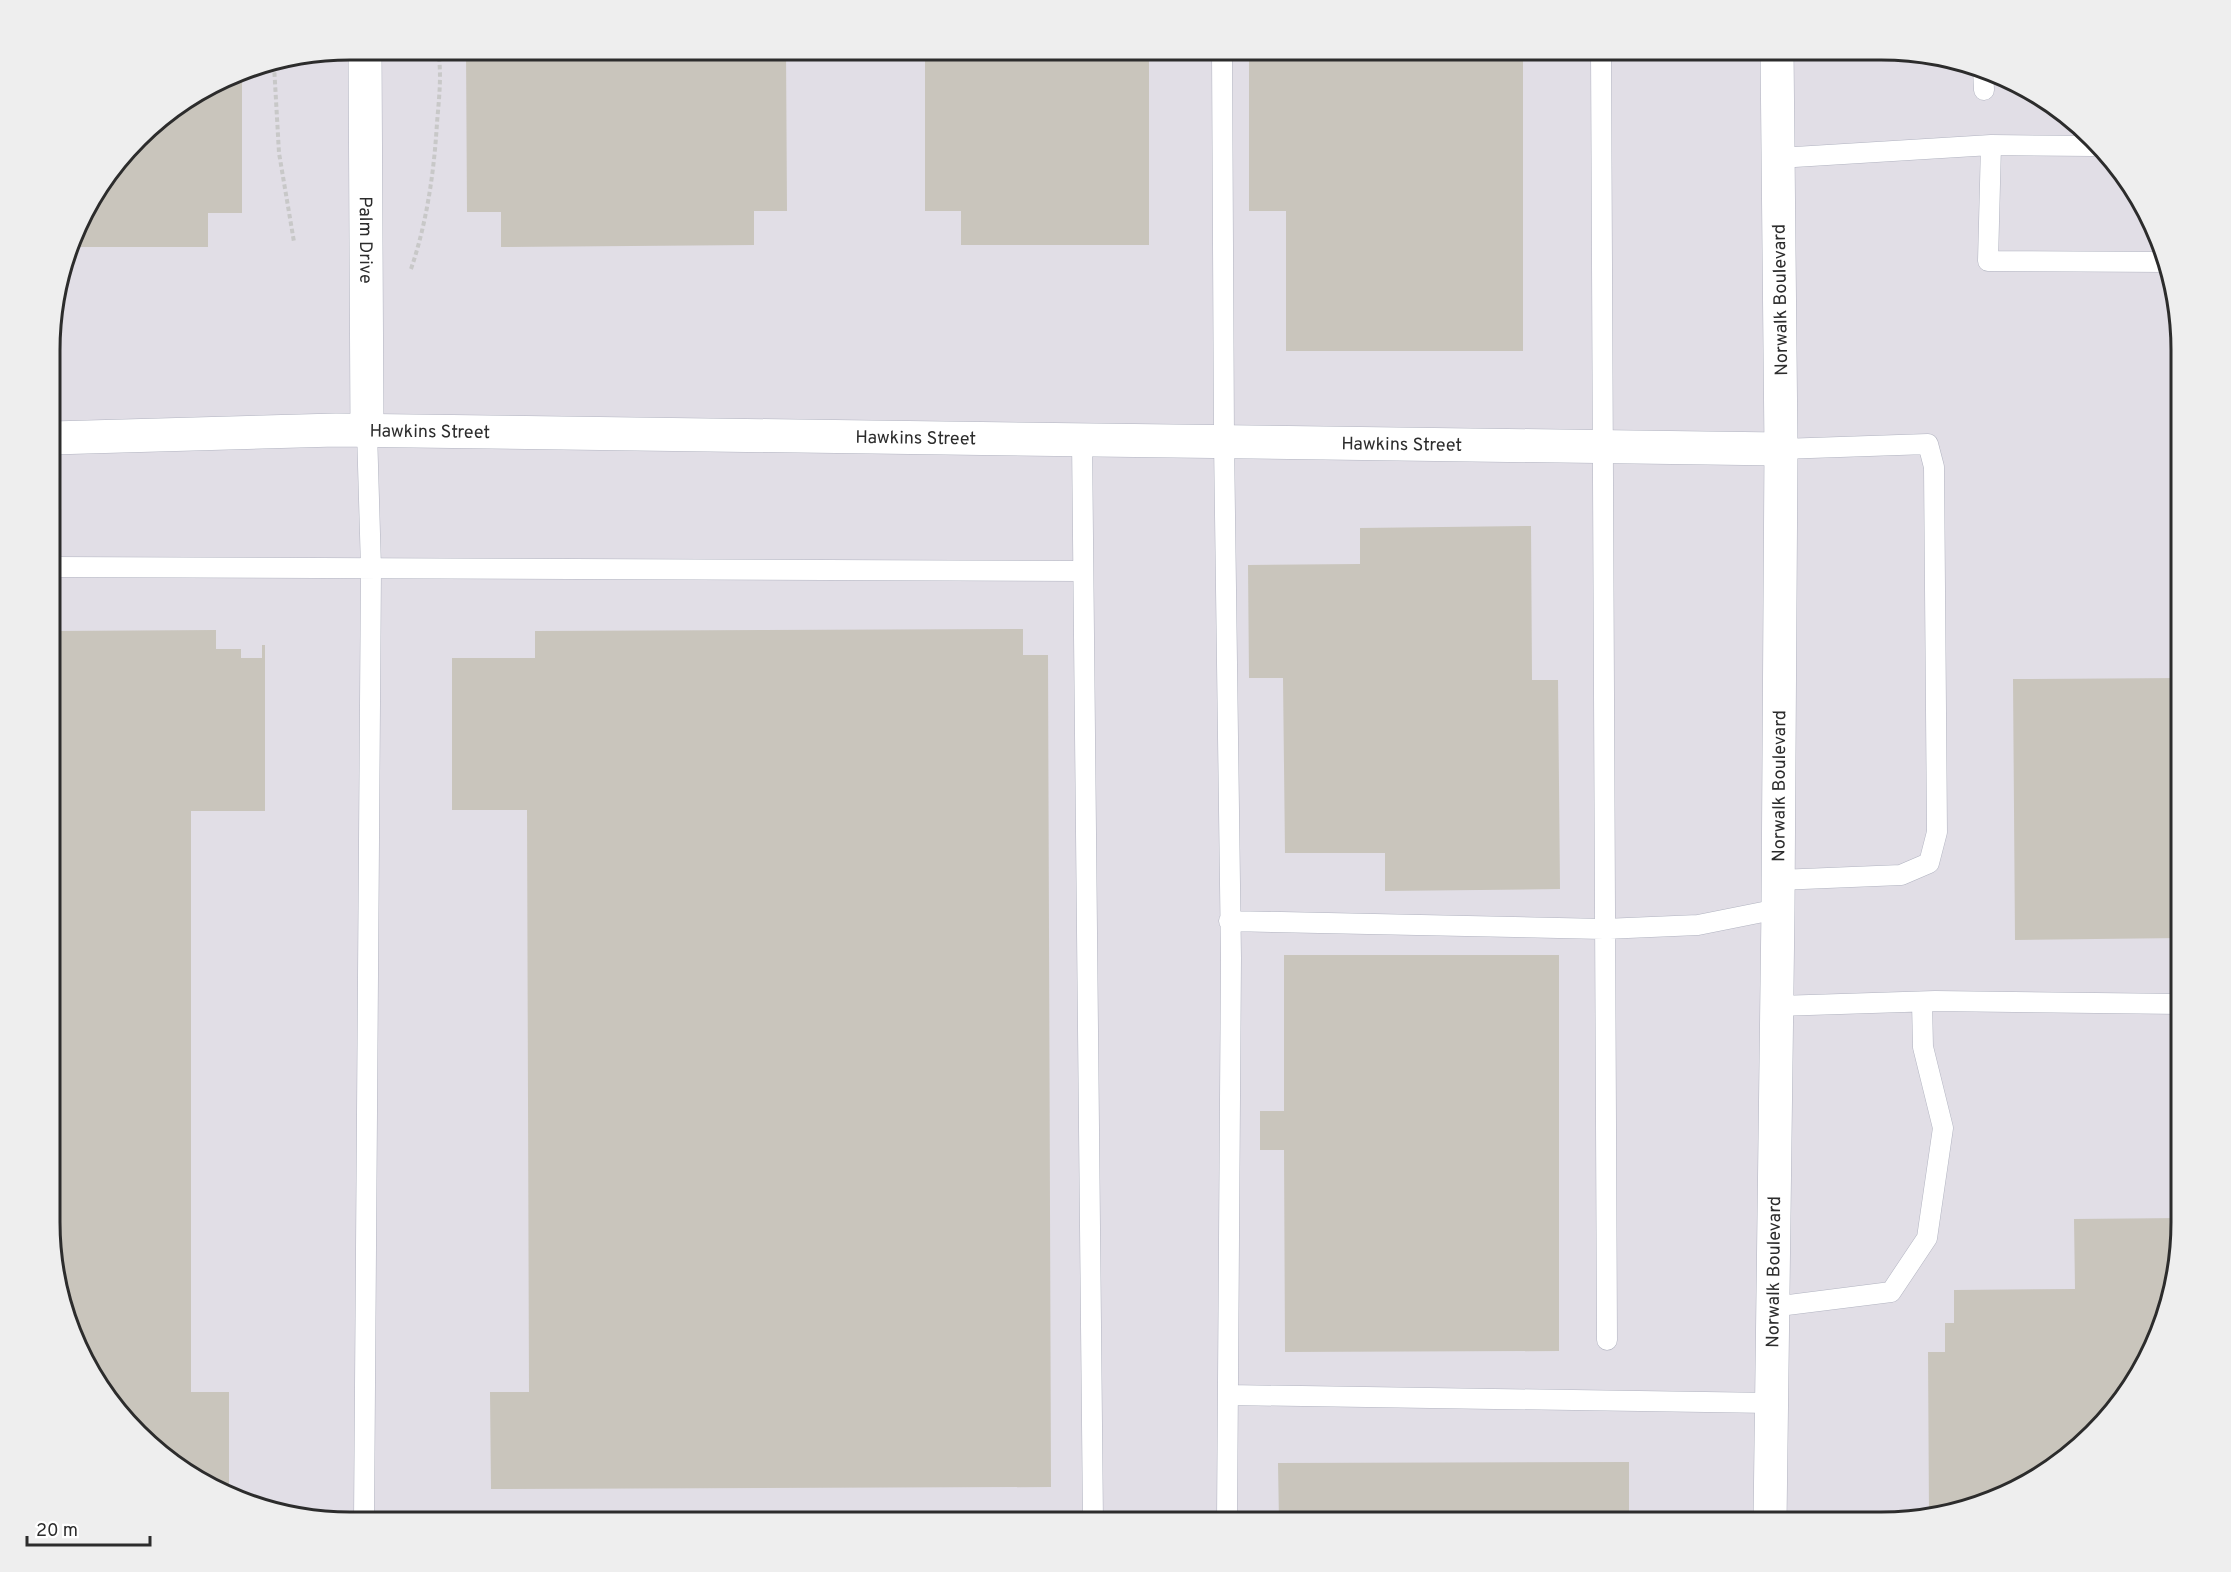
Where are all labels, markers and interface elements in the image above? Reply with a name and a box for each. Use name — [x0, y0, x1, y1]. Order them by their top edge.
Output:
street label: Palm Drive — [353, 196, 376, 284]
street label: Norwalk Boulevard — [1769, 224, 1794, 376]
street label: Hawkins Street — [369, 420, 490, 445]
street label: Hawkins Street — [855, 427, 976, 451]
street label: Hawkins Street — [1341, 433, 1462, 458]
street label: Norwalk Boulevard — [1768, 710, 1792, 862]
street label: Norwalk Boulevard — [1762, 1196, 1787, 1348]
scale bar — [27, 1509, 150, 1547]
text: 20 m — [36, 1520, 78, 1543]

